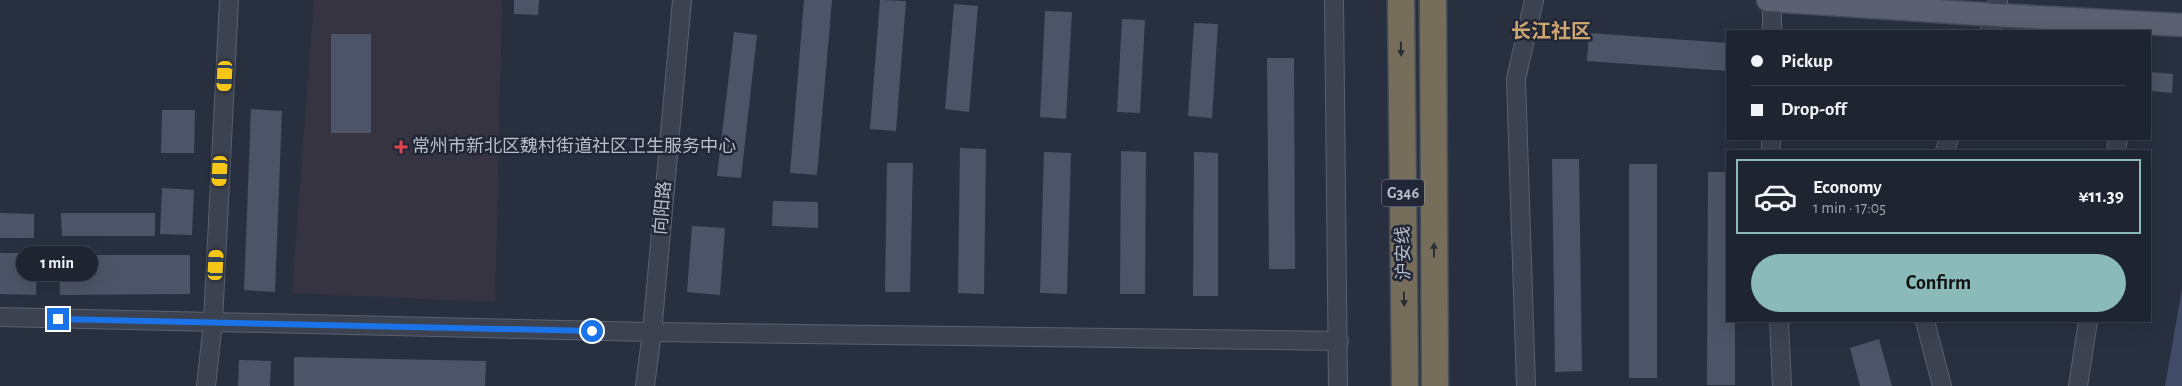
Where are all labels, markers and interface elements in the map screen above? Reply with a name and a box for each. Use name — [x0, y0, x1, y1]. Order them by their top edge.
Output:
district label: 长江社区 — [1511, 20, 1591, 42]
one-way arrow — [1397, 41, 1405, 57]
text: Pickup — [1781, 52, 1833, 71]
car — [216, 61, 233, 91]
text: Drop-off — [1781, 100, 1846, 119]
place label: 常州市新北区魏村街道社区卫生服务中心 — [412, 136, 736, 156]
marker: 常州市新北区魏村街道社区卫生服务中心 — [394, 140, 408, 154]
car — [211, 156, 228, 186]
icon: car — [1753, 174, 1798, 219]
text: Economy — [1813, 178, 1882, 197]
street label: 向阳路 — [650, 180, 674, 236]
road number: G346 — [1382, 180, 1424, 207]
text: ¥11.39 — [2079, 187, 2124, 206]
text: 1 min · 17:05 — [1813, 200, 1886, 216]
street label: 沪安线 — [1393, 226, 1413, 280]
one-way arrow — [1430, 242, 1438, 258]
callout: 1 min — [17, 246, 99, 282]
car — [207, 250, 224, 280]
button: Confirm — [1751, 254, 2126, 312]
text: 1 min — [40, 255, 74, 271]
one-way arrow — [1400, 291, 1408, 307]
route end — [47, 308, 69, 330]
route start — [581, 320, 603, 342]

